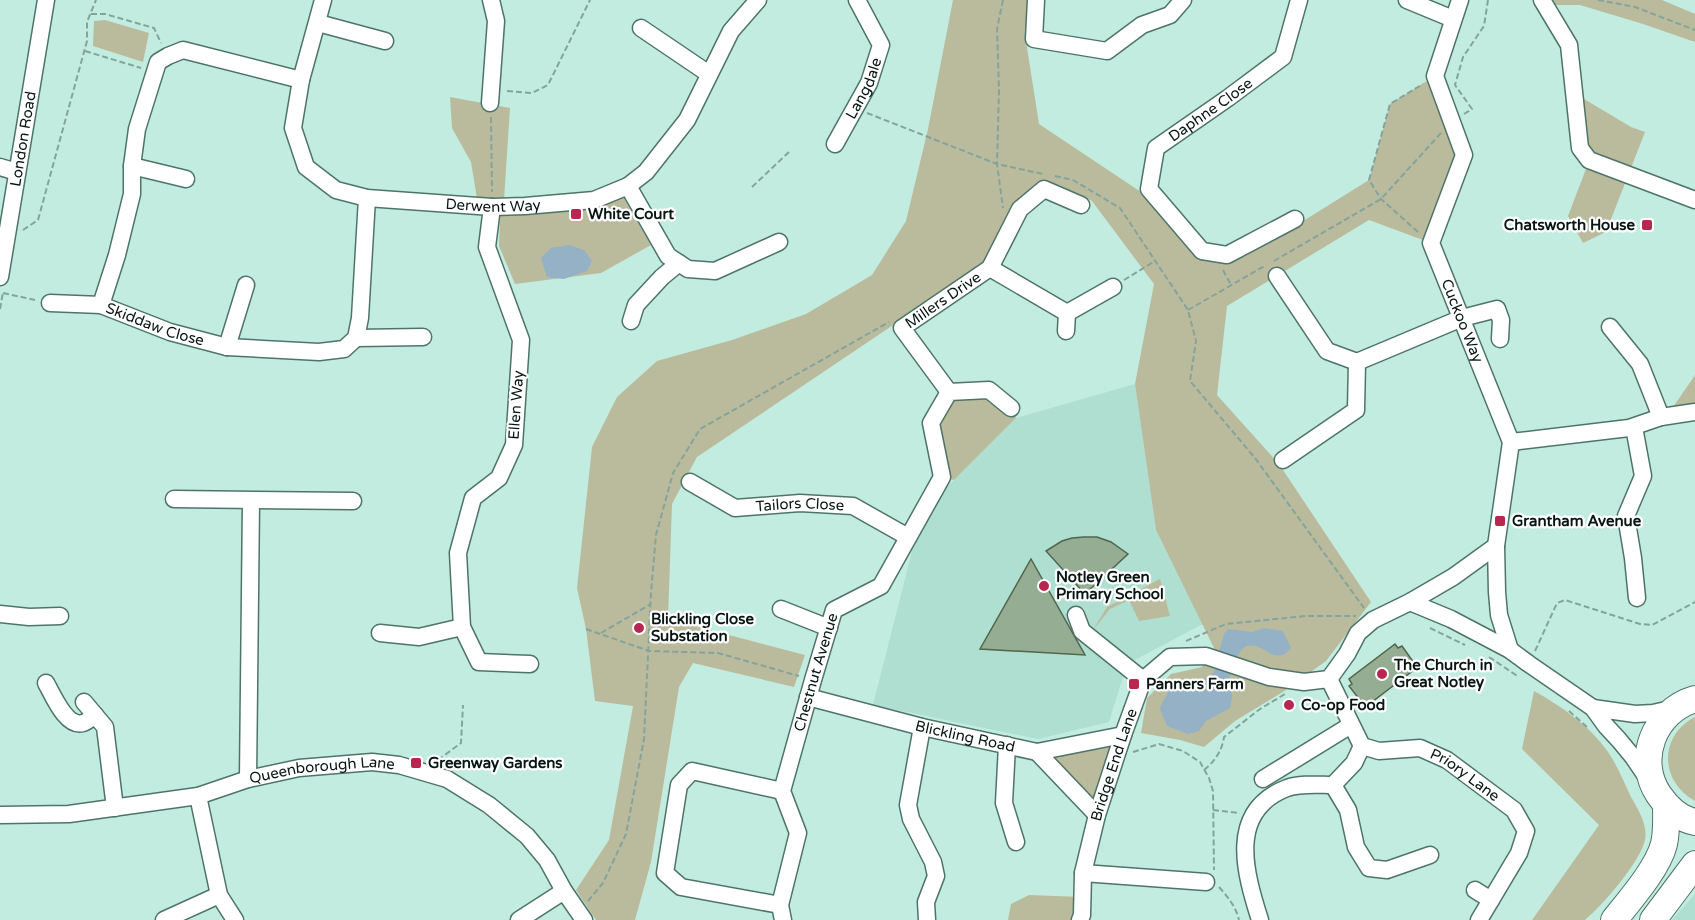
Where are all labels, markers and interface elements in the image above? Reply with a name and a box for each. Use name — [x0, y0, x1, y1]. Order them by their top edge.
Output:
street label: Langdale — [842, 55, 885, 122]
street label: Daphne Close — [1165, 74, 1256, 146]
street label: London Road — [6, 90, 40, 188]
street label: Derwent Way — [445, 195, 541, 216]
place label: White Court — [588, 205, 674, 223]
marker: White Court — [569, 207, 583, 221]
place label: Chatsworth House — [1504, 216, 1635, 234]
marker: Chatsworth House — [1640, 218, 1654, 232]
street label: Millers Drive — [902, 268, 984, 332]
street label: Cuckoo Way — [1437, 276, 1487, 365]
street label: Skiddaw Close — [103, 299, 206, 350]
street label: Ellen Way — [505, 370, 527, 440]
street label: Tailors Close — [755, 494, 845, 515]
place label: Grantham Avenue — [1512, 512, 1642, 530]
marker: Grantham Avenue — [1493, 514, 1507, 528]
place label: Notley Green Primary School — [1056, 568, 1164, 604]
marker: Notley Green Primary School — [1037, 579, 1051, 593]
place label: Blickling Close Substation — [651, 610, 754, 645]
street label: Chestnut Avenue — [790, 611, 842, 733]
marker: Blickling Close Substation — [632, 621, 646, 635]
place label: The Church in Great Notley — [1393, 656, 1493, 692]
marker: The Church in Great Notley — [1375, 667, 1389, 681]
place label: Panners Farm — [1146, 675, 1244, 693]
marker: Panners Farm — [1127, 677, 1141, 691]
place label: Co-op Food — [1301, 696, 1385, 715]
marker: Co-op Food — [1282, 698, 1296, 712]
street label: Bridge End Lane — [1087, 706, 1141, 823]
street label: Blickling Road — [913, 717, 1017, 756]
street label: Priory Lane — [1427, 745, 1503, 805]
street label: Queenborough Lane — [248, 753, 396, 787]
place label: Greenway Gardens — [428, 754, 563, 773]
marker: Greenway Gardens — [409, 756, 423, 770]

